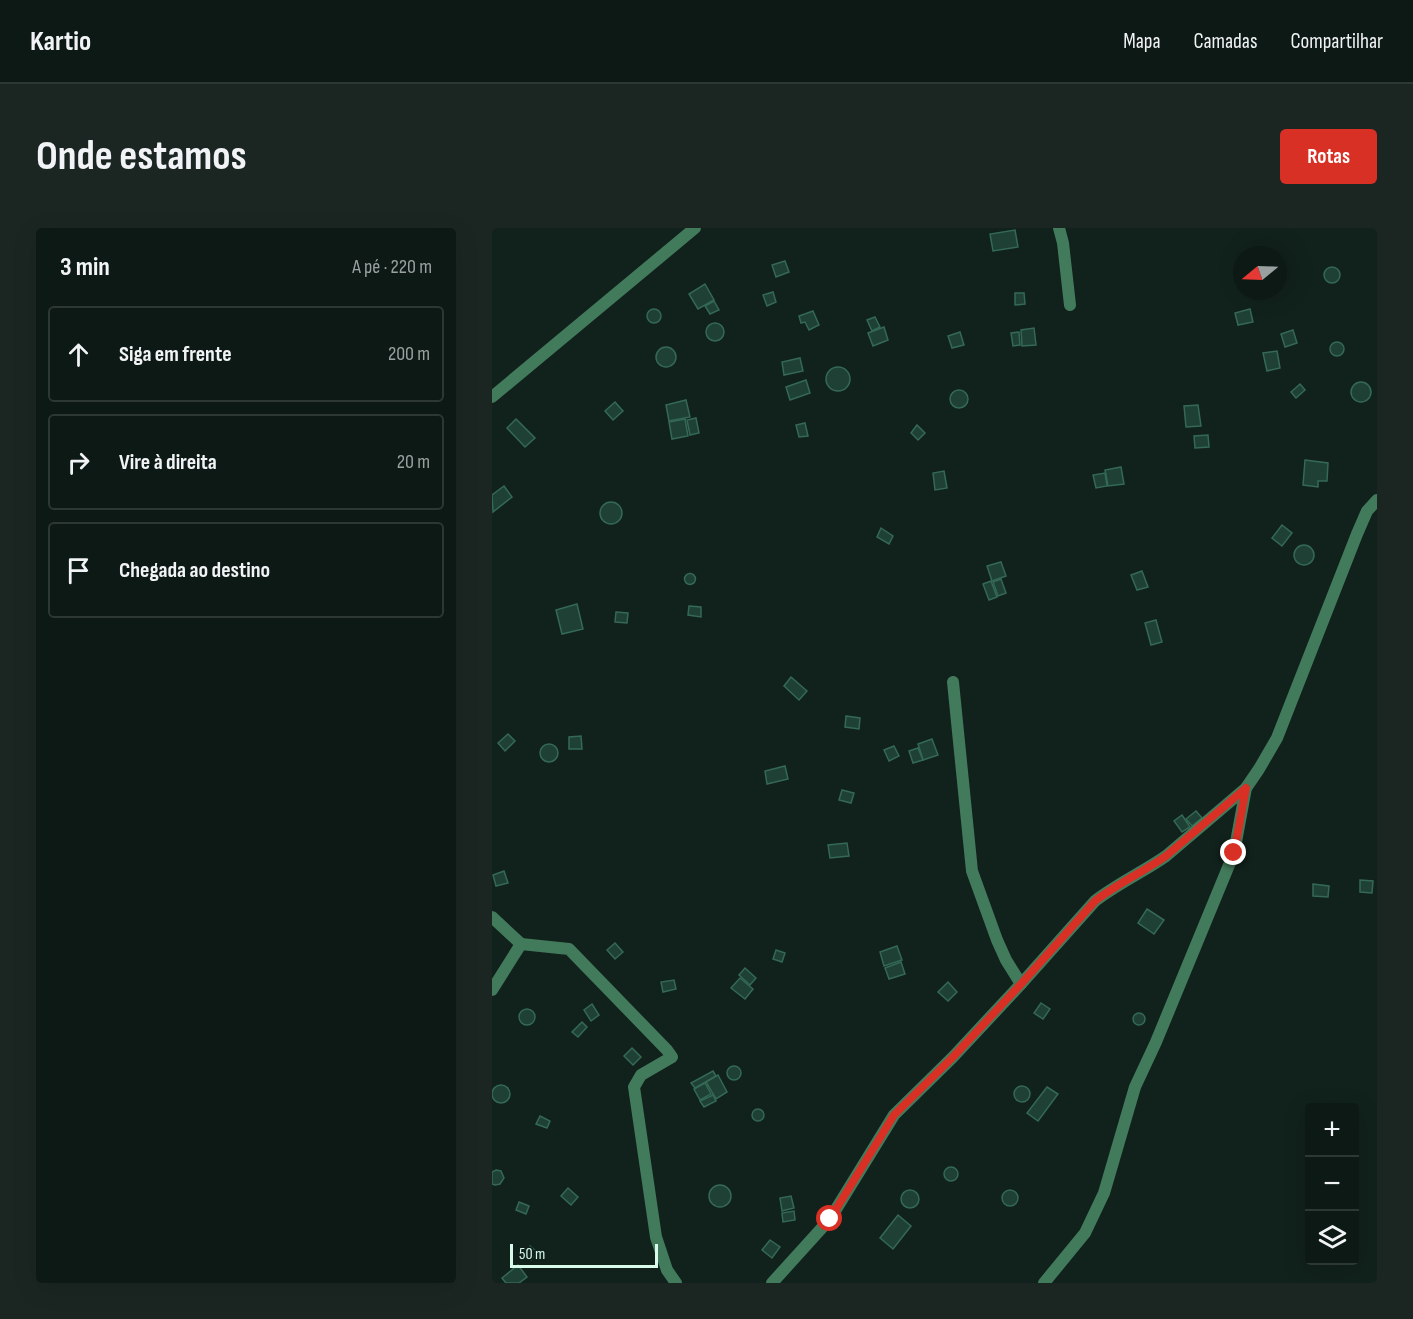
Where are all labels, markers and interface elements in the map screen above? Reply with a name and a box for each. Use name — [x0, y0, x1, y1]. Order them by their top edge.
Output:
text: Kartio — [30, 25, 91, 58]
text: Mapa — [1123, 29, 1161, 54]
text: Camadas — [1194, 29, 1257, 54]
text: Compartilhar — [1290, 29, 1383, 54]
button: Rotas — [1280, 129, 1377, 184]
text: Onde estamos — [36, 131, 247, 182]
north arrow — [1233, 246, 1287, 300]
text: 3 min — [60, 252, 110, 283]
text: A pé · 220 m — [352, 255, 432, 279]
icon: ahead — [62, 338, 95, 371]
text: Siga em frente — [119, 341, 232, 368]
text: 200 m — [388, 342, 430, 366]
icon: right — [62, 446, 95, 479]
text: Vire à direita — [119, 449, 217, 476]
text: 20 m — [397, 450, 430, 474]
icon: arrive — [62, 554, 95, 587]
text: Chegada ao destino — [119, 557, 270, 584]
route end — [1220, 839, 1246, 865]
map controls — [1305, 1103, 1359, 1265]
button: + — [1305, 1103, 1359, 1157]
button: − — [1305, 1157, 1359, 1211]
route start — [816, 1205, 842, 1231]
button: layers — [1305, 1211, 1359, 1265]
scale bar — [510, 1241, 658, 1268]
text: 50 m — [519, 1245, 545, 1264]

